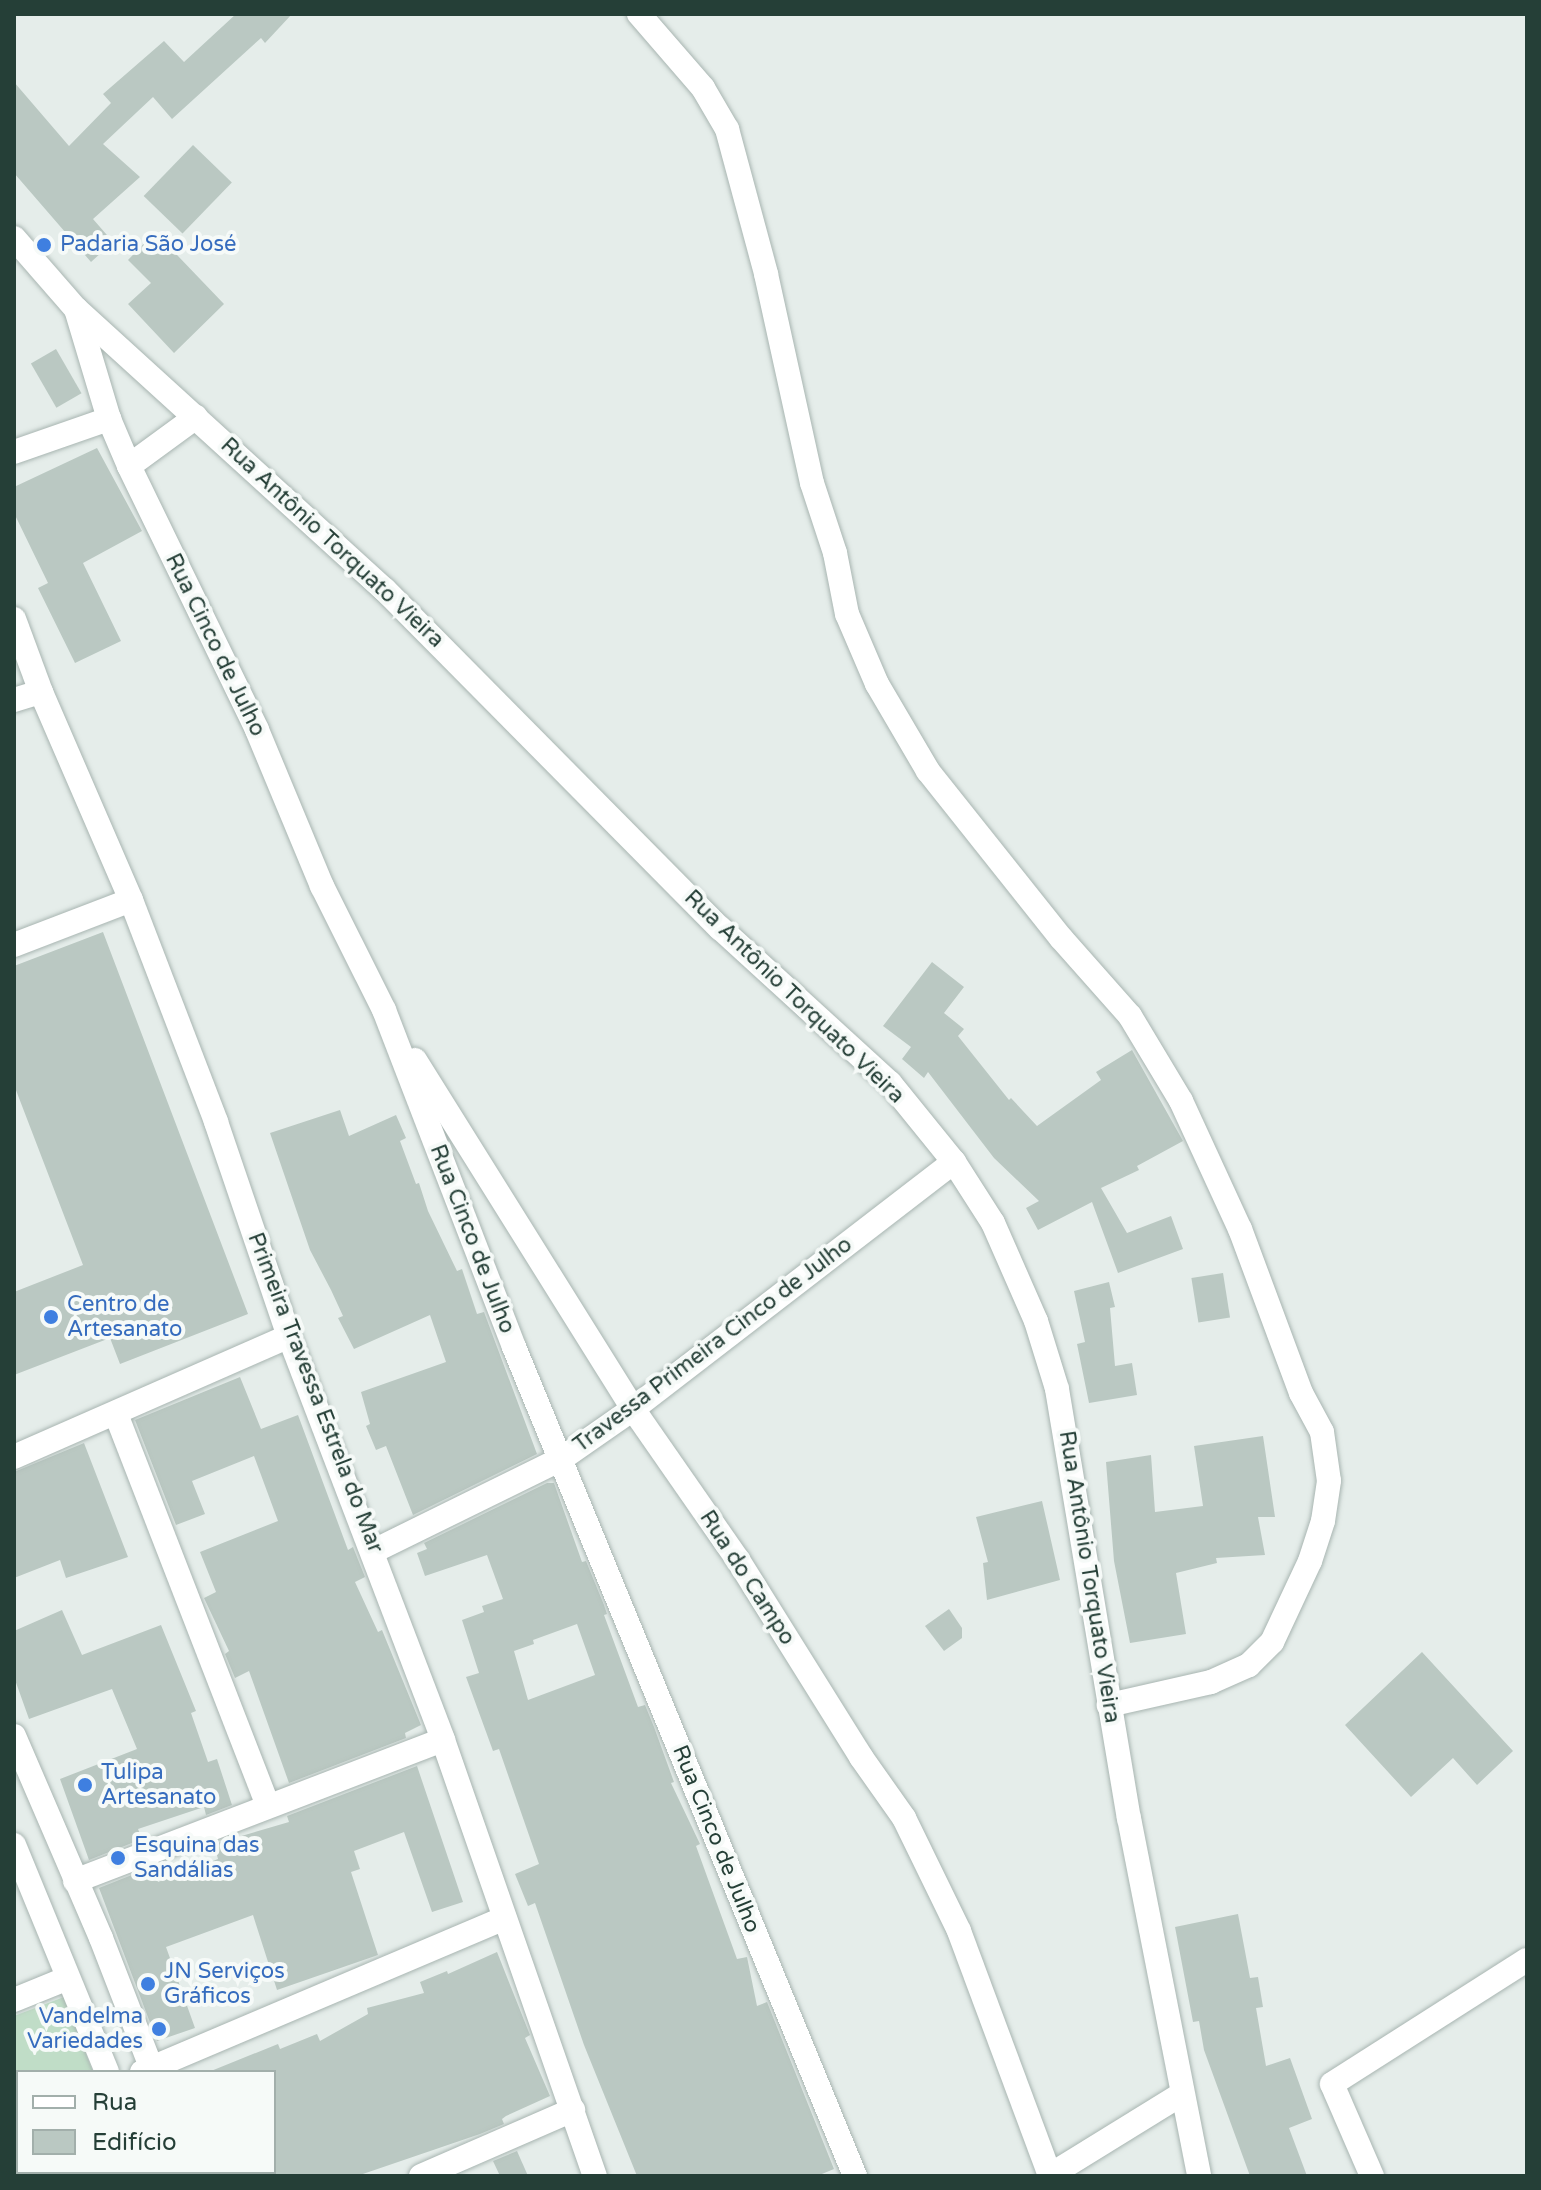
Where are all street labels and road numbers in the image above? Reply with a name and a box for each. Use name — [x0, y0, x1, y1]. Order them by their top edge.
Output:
street label: Rua Antônio Torquato Vieira — [215, 433, 449, 653]
street label: Rua Cinco de Julho — [159, 549, 271, 741]
street label: Rua Antônio Torquato Vieira — [679, 885, 909, 1109]
street label: Rua Cinco de Julho — [424, 1141, 520, 1337]
street label: Primeira Travessa Estrela do Mar — [242, 1229, 388, 1557]
street label: Travessa Primeira Cinco de Julho — [569, 1232, 857, 1458]
street label: Rua Antônio Torquato Vieira — [1053, 1429, 1125, 1725]
street label: Rua do Campo — [694, 1506, 800, 1650]
street label: Rua Cinco de Julho — [666, 1741, 766, 1937]

